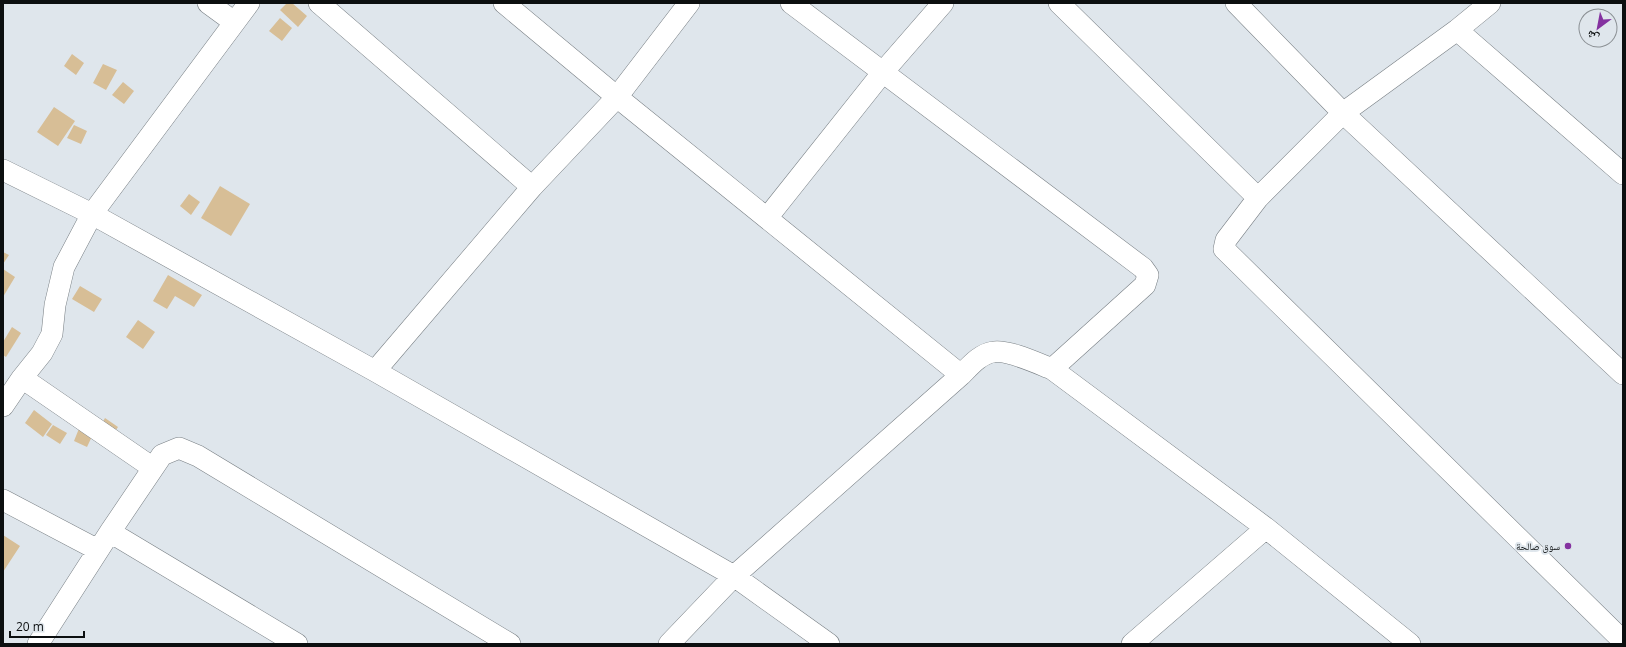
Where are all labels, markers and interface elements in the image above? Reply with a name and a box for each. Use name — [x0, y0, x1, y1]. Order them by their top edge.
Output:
north arrow — [1578, 8, 1618, 48]
text: ش — [1583, 26, 1602, 46]
place label: سوق صالحة — [1516, 539, 1560, 553]
marker: سوق صالحة — [1563, 541, 1573, 551]
scale bar — [10, 613, 84, 639]
text: 20 m — [16, 618, 44, 635]

